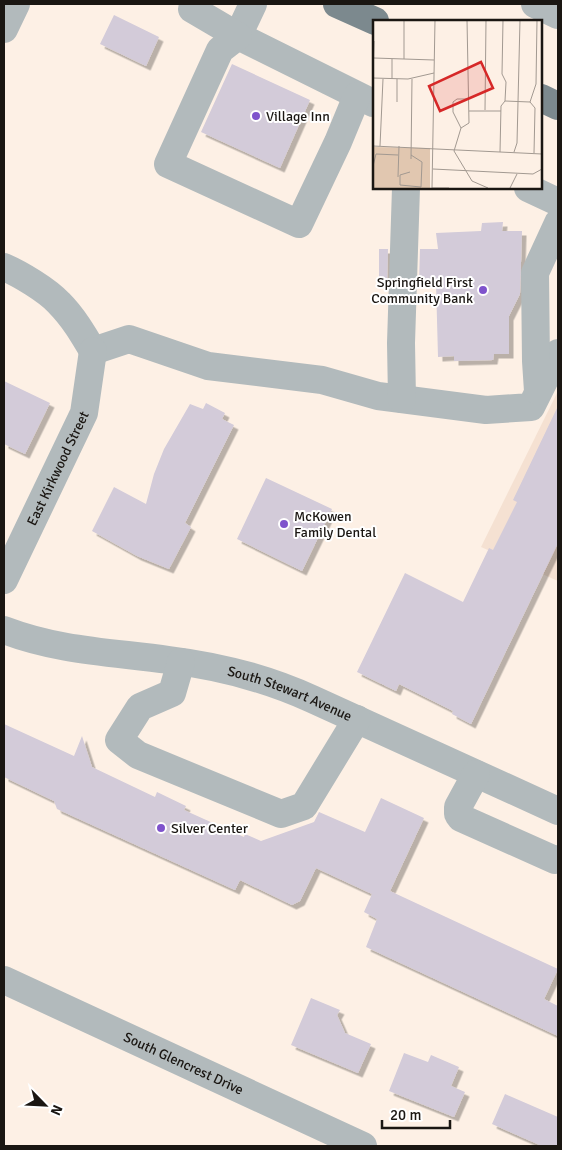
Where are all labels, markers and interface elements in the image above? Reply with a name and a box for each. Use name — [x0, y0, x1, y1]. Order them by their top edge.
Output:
inset map — [373, 20, 542, 189]
place label: Village Inn — [266, 108, 330, 125]
marker: Village Inn — [250, 110, 262, 122]
place label: Springfield First Community Bank — [371, 274, 473, 307]
marker: Springfield First Community Bank — [477, 284, 489, 296]
street label: East Kirkwood Street — [23, 408, 92, 528]
place label: McKowen Family Dental — [294, 508, 376, 541]
marker: McKowen Family Dental — [278, 518, 290, 530]
street label: South Stewart Avenue — [226, 662, 355, 725]
place label: Silver Center — [171, 820, 249, 837]
marker: Silver Center — [155, 822, 167, 834]
street label: South Glencrest Drive — [121, 1028, 246, 1098]
north arrow — [20, 1080, 70, 1130]
scale bar — [382, 1098, 450, 1130]
text: N — [47, 1102, 66, 1118]
text: 20 m — [390, 1106, 421, 1124]

